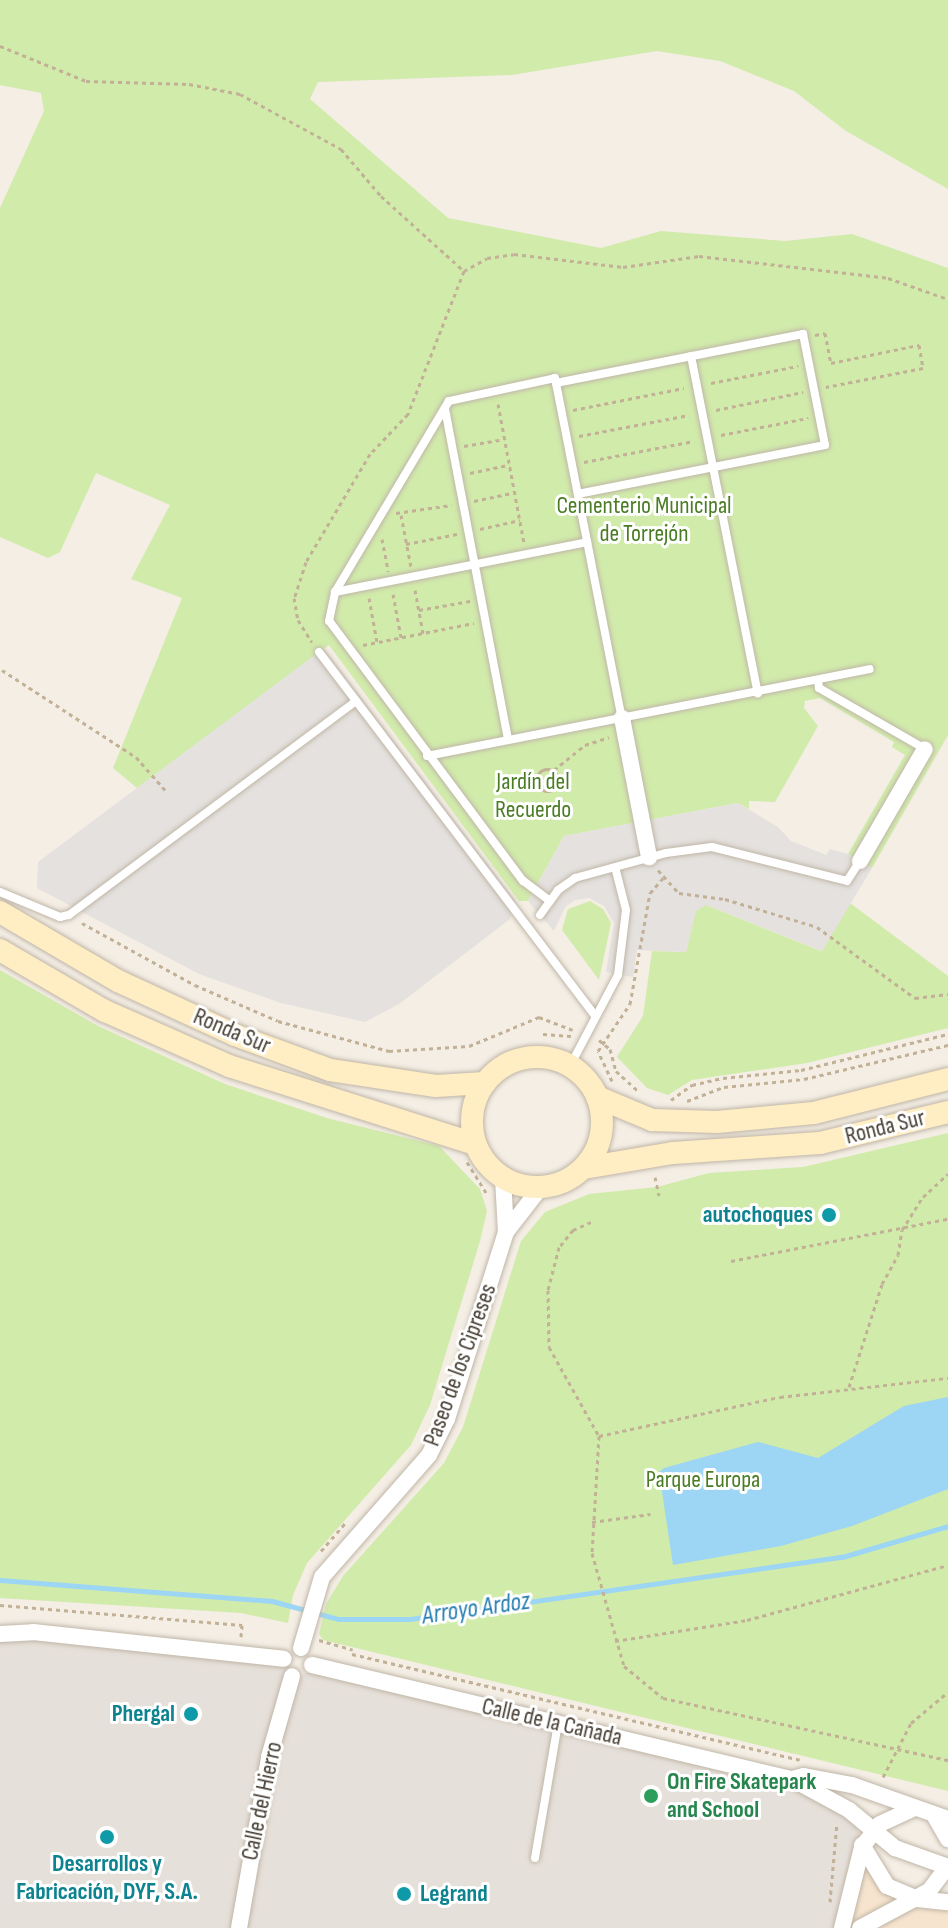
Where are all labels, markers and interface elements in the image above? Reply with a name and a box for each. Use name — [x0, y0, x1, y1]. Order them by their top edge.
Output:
park label: Cementerio Municipal de Torrejón — [556, 492, 732, 548]
park label: Jardín del Recuerdo — [495, 768, 571, 824]
street label: Ronda Sur — [189, 1002, 275, 1060]
street label: Ronda Sur — [842, 1103, 928, 1151]
place label: autochoques — [703, 1201, 813, 1229]
marker: autochoques — [820, 1206, 838, 1224]
street label: Paseo de los Cipreses — [417, 1280, 503, 1450]
park label: Parque Europa — [646, 1466, 760, 1494]
water label: Arroyo Ardoz — [420, 1586, 532, 1632]
street label: Calle de la Cañada — [479, 1692, 625, 1752]
place label: Phergal — [112, 1700, 175, 1728]
marker: Phergal — [182, 1705, 200, 1723]
street label: Calle del Hierro — [235, 1739, 289, 1863]
place label: On Fire Skatepark and School — [667, 1768, 816, 1824]
marker: On Fire Skatepark and School — [642, 1787, 660, 1805]
marker: Desarrollos y Fabricación, DYF, S.A. — [98, 1828, 116, 1846]
place label: Desarrollos y Fabricación, DYF, S.A. — [16, 1850, 198, 1906]
place label: Legrand — [420, 1880, 488, 1908]
marker: Legrand — [395, 1885, 413, 1903]

